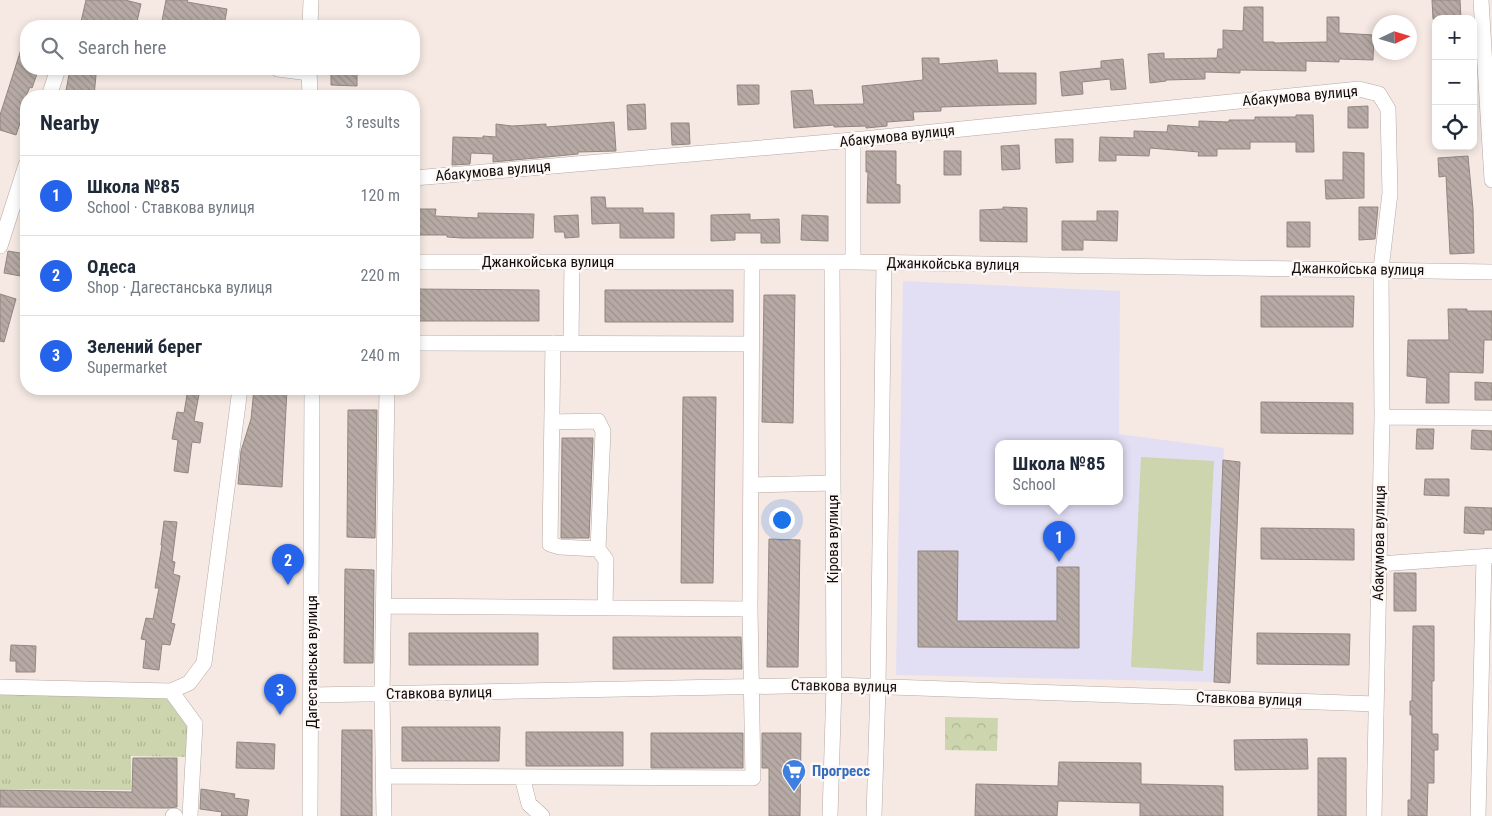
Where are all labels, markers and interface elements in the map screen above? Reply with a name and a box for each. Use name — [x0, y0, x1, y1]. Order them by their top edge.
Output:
north arrow — [1372, 15, 1417, 60]
map controls — [1432, 15, 1477, 150]
button: + — [1432, 15, 1477, 60]
search box — [20, 20, 420, 75]
icon: search — [38, 34, 66, 62]
text: Search here — [78, 36, 166, 59]
button: − — [1432, 60, 1477, 105]
street label: Абакумова вулиця — [1241, 82, 1359, 110]
button: locate — [1432, 105, 1477, 150]
text: Nearby — [40, 111, 99, 135]
text: 3 results — [345, 113, 400, 132]
street label: Абакумова вулиця — [838, 121, 956, 151]
street label: Абакумова вулиця — [434, 157, 552, 185]
text: Школа №85 — [87, 175, 180, 198]
text: 1 — [52, 186, 60, 205]
text: 120 m — [361, 186, 400, 205]
text: School · Ставкова вулиця — [87, 198, 255, 217]
street label: Джанкойська вулиця — [482, 253, 614, 271]
street label: Джанкойська вулиця — [886, 254, 1020, 274]
text: Одеса — [87, 255, 136, 278]
street label: Джанкойська вулиця — [1291, 259, 1425, 279]
text: 2 — [52, 266, 60, 285]
text: 220 m — [361, 266, 400, 285]
text: Shop · Дагестанська вулиця — [87, 278, 272, 297]
text: Зелений берег — [87, 335, 202, 358]
text: 3 — [52, 346, 60, 365]
text: 240 m — [361, 346, 400, 365]
text: Supermarket — [87, 358, 167, 377]
popup — [995, 440, 1123, 505]
text: Школа №85 — [1013, 452, 1105, 475]
text: School — [1013, 475, 1056, 494]
street label: Абакумова вулиця — [1369, 485, 1389, 601]
street label: Кірова вулиця — [824, 495, 842, 583]
your location — [769, 507, 795, 533]
pin: 1 — [1043, 521, 1075, 562]
pin: 2 — [272, 544, 304, 585]
street label: Дагестанська вулиця — [303, 595, 321, 729]
pin: 3 — [264, 674, 296, 715]
street label: Ставкова вулиця — [791, 676, 897, 696]
street label: Ставкова вулиця — [386, 683, 492, 703]
street label: Ставкова вулиця — [1196, 688, 1302, 710]
supermarket icon: Прогресс — [781, 758, 807, 792]
place label: Прогресс — [812, 762, 870, 780]

